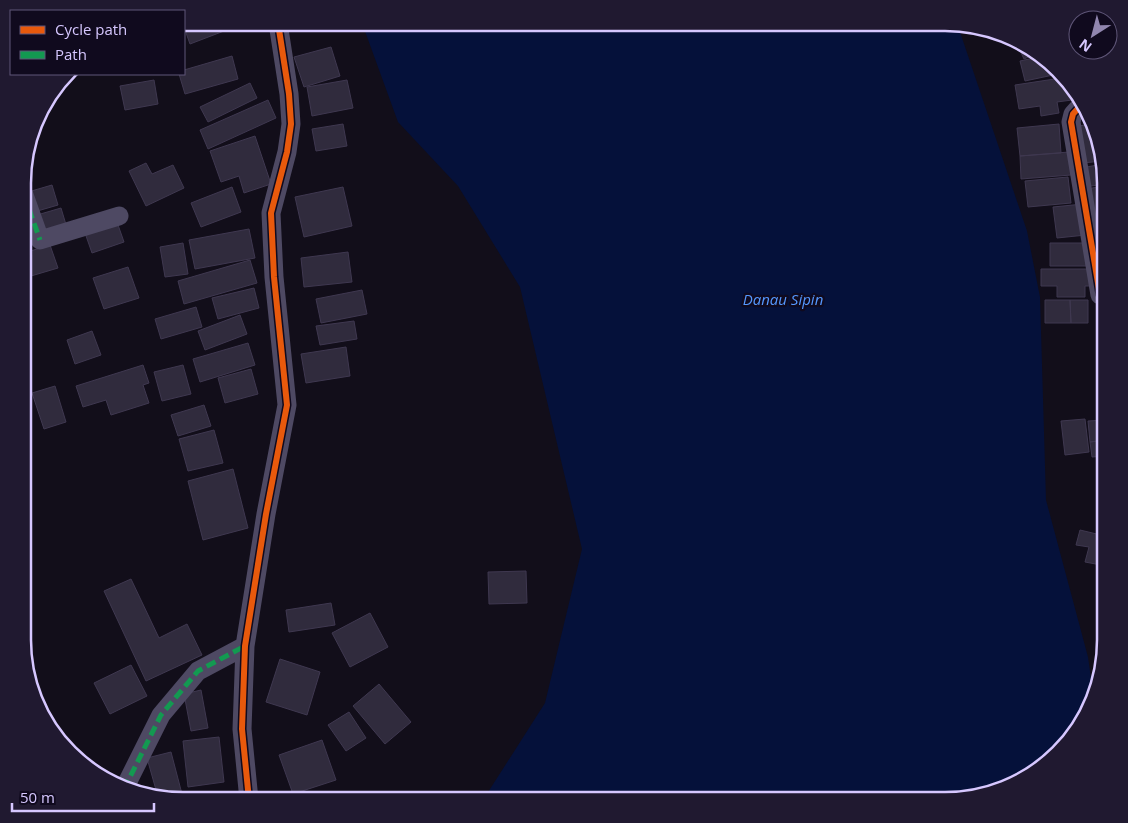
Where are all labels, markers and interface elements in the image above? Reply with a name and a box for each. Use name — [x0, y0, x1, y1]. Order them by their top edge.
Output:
legend — [10, 10, 185, 75]
north arrow — [1068, 10, 1118, 60]
text: Cycle path — [55, 19, 127, 39]
text: N — [1075, 35, 1095, 57]
text: Path — [55, 44, 87, 64]
water label: Danau Sipin — [743, 289, 823, 309]
scale bar — [12, 780, 155, 812]
text: 50 m — [20, 787, 55, 807]

